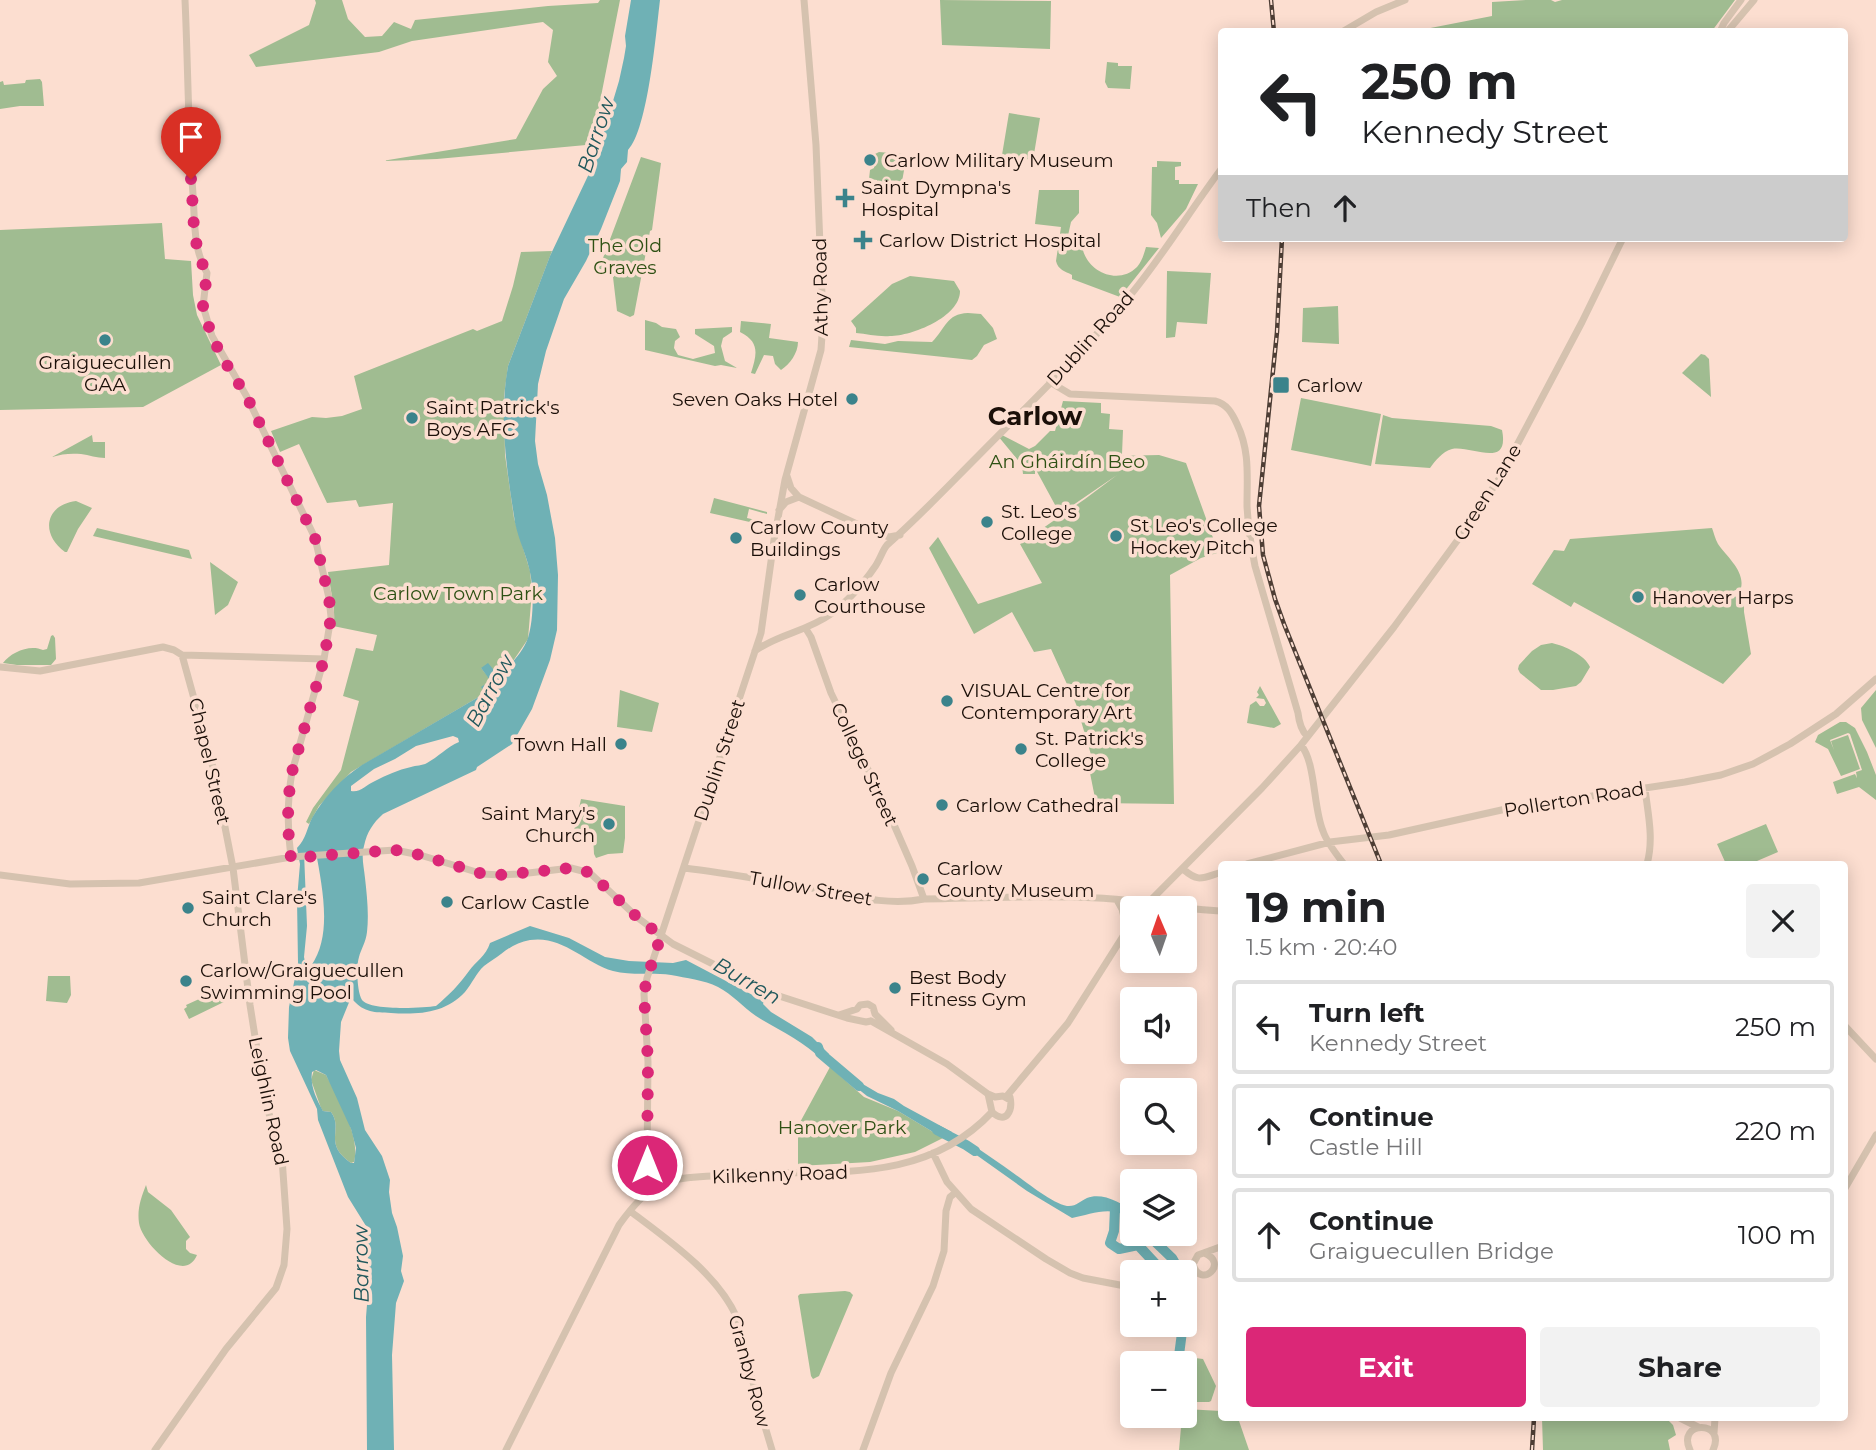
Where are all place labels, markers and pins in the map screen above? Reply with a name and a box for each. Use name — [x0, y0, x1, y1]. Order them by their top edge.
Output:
pin — [161, 107, 221, 179]
place label: Carlow Military Museum — [884, 149, 1114, 172]
marker: Carlow Military Museum — [862, 152, 878, 168]
place label: Saint Dympna's Hospital — [861, 176, 1011, 221]
marker: Saint Dympna's Hospital — [835, 188, 855, 208]
place label: Carlow District Hospital — [879, 229, 1101, 252]
marker: Carlow District Hospital — [853, 230, 873, 250]
marker: Graiguecullen GAA — [97, 332, 113, 348]
place label: Graiguecullen GAA — [38, 351, 172, 396]
place label: Carlow — [1297, 374, 1363, 397]
marker: Carlow — [1271, 375, 1291, 395]
place label: Seven Oaks Hotel — [672, 388, 838, 411]
marker: Seven Oaks Hotel — [844, 391, 860, 407]
place label: Saint Patrick's Boys AFC — [426, 396, 559, 441]
marker: Saint Patrick's Boys AFC — [404, 410, 420, 426]
place label: St. Leo's College — [1001, 500, 1077, 545]
marker: St. Leo's College — [979, 514, 995, 530]
place label: St Leo's College Hockey Pitch — [1130, 514, 1278, 559]
place label: Carlow County Buildings — [750, 516, 889, 561]
marker: St Leo's College Hockey Pitch — [1108, 528, 1124, 544]
marker: Carlow County Buildings — [728, 530, 744, 546]
place label: Carlow Courthouse — [814, 573, 926, 618]
place label: Hanover Harps — [1652, 586, 1794, 609]
marker: Carlow Courthouse — [792, 587, 808, 603]
marker: Hanover Harps — [1630, 589, 1646, 605]
place label: VISUAL Centre for Contemporary Art — [961, 679, 1133, 724]
marker: VISUAL Centre for Contemporary Art — [939, 693, 955, 709]
place label: St. Patrick's College — [1035, 727, 1143, 772]
place label: Town Hall — [514, 733, 607, 756]
marker: Town Hall — [613, 736, 629, 752]
marker: St. Patrick's College — [1013, 741, 1029, 757]
place label: Carlow Cathedral — [956, 794, 1119, 817]
marker: Carlow Cathedral — [934, 797, 950, 813]
place label: Saint Mary's Church — [481, 802, 595, 847]
marker: Saint Mary's Church — [601, 816, 617, 832]
place label: Carlow County Museum — [937, 857, 1094, 902]
marker: Carlow County Museum — [915, 871, 931, 887]
place label: Saint Clare's Church — [202, 886, 317, 931]
place label: Carlow Castle — [461, 891, 590, 914]
marker: Carlow Castle — [439, 894, 455, 910]
marker: Saint Clare's Church — [180, 900, 196, 916]
place label: Carlow/Graiguecullen Swimming Pool — [200, 959, 404, 1004]
place label: Best Body Fitness Gym — [909, 966, 1027, 1011]
marker: Carlow/Graiguecullen Swimming Pool — [178, 973, 194, 989]
marker: Best Body Fitness Gym — [887, 980, 903, 996]

